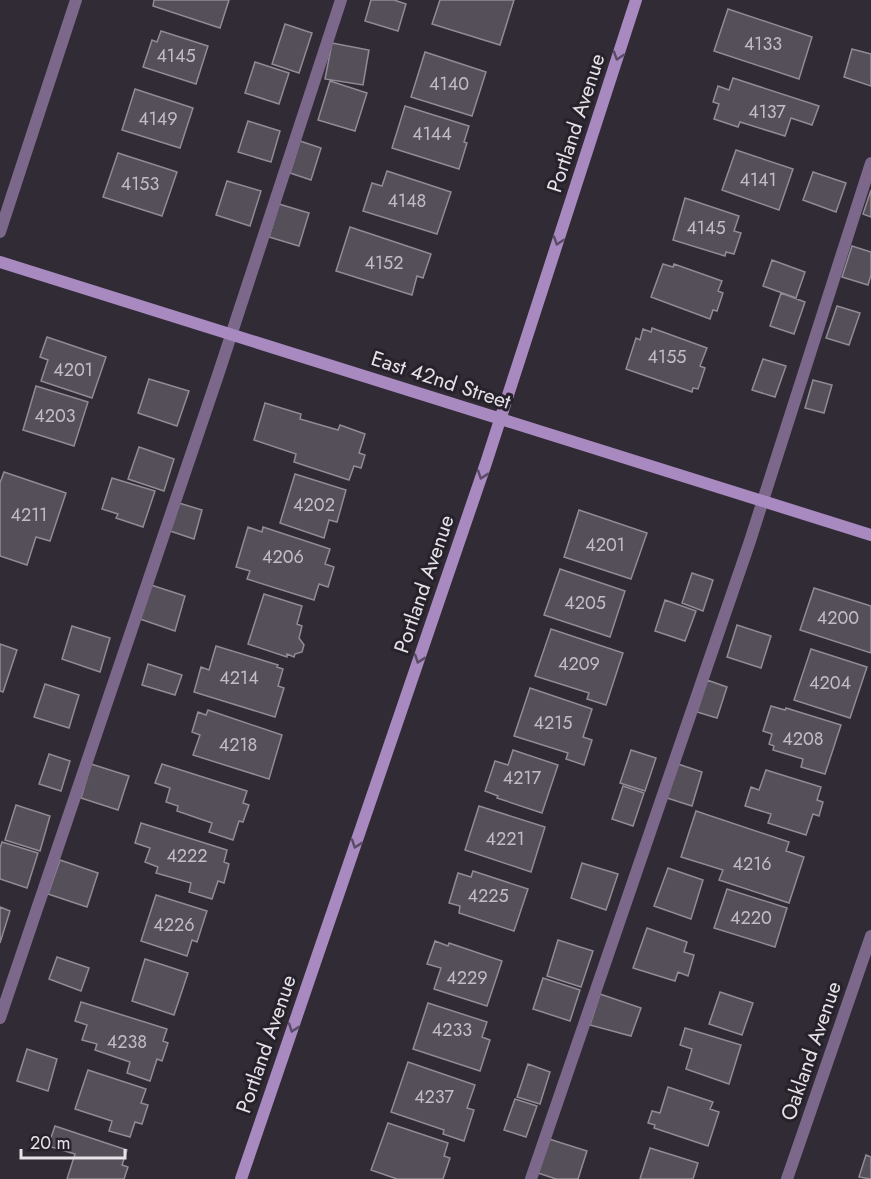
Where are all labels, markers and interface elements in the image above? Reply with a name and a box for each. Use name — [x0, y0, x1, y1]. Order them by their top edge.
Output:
house number: 4133 — [744, 31, 782, 57]
house number: 4145 — [156, 43, 196, 69]
street label: Portland Avenue — [539, 50, 613, 196]
one-way arrow — [613, 50, 626, 61]
house number: 4140 — [429, 71, 469, 97]
house number: 4137 — [748, 99, 786, 125]
house number: 4149 — [138, 106, 178, 132]
house number: 4144 — [412, 121, 452, 147]
house number: 4141 — [739, 167, 777, 193]
house number: 4153 — [121, 171, 159, 197]
house number: 4148 — [388, 188, 426, 214]
house number: 4145 — [686, 215, 726, 241]
one-way arrow — [553, 235, 565, 246]
house number: 4152 — [365, 250, 404, 276]
street label: East 42nd Street — [367, 343, 515, 417]
house number: 4155 — [648, 344, 686, 370]
house number: 4201 — [53, 357, 93, 383]
house number: 4203 — [34, 403, 76, 429]
one-way arrow — [476, 469, 489, 480]
house number: 4202 — [293, 492, 335, 518]
house number: 4211 — [11, 502, 47, 528]
street label: Portland Avenue — [386, 511, 462, 657]
house number: 4201 — [585, 532, 625, 558]
house number: 4206 — [262, 544, 304, 570]
house number: 4205 — [564, 590, 606, 616]
house number: 4200 — [817, 605, 859, 631]
house number: 4209 — [558, 651, 600, 677]
one-way arrow — [413, 653, 426, 664]
house number: 4214 — [219, 665, 259, 691]
house number: 4204 — [809, 670, 851, 696]
house number: 4215 — [534, 710, 573, 736]
house number: 4208 — [782, 726, 824, 752]
house number: 4218 — [219, 732, 257, 758]
house number: 4217 — [503, 765, 542, 791]
house number: 4221 — [485, 826, 525, 852]
one-way arrow — [350, 838, 363, 849]
house number: 4222 — [166, 843, 208, 869]
house number: 4216 — [732, 851, 772, 877]
house number: 4225 — [467, 883, 509, 909]
house number: 4220 — [730, 905, 772, 931]
house number: 4226 — [153, 912, 195, 938]
house number: 4229 — [446, 965, 488, 991]
street label: Portland Avenue — [228, 971, 304, 1117]
street label: Oakland Avenue — [773, 977, 849, 1125]
house number: 4233 — [432, 1017, 472, 1043]
one-way arrow — [287, 1022, 300, 1033]
house number: 4238 — [107, 1029, 147, 1055]
house number: 4237 — [414, 1084, 454, 1110]
scale bar — [21, 1122, 124, 1160]
text: 20 m — [30, 1130, 70, 1156]

